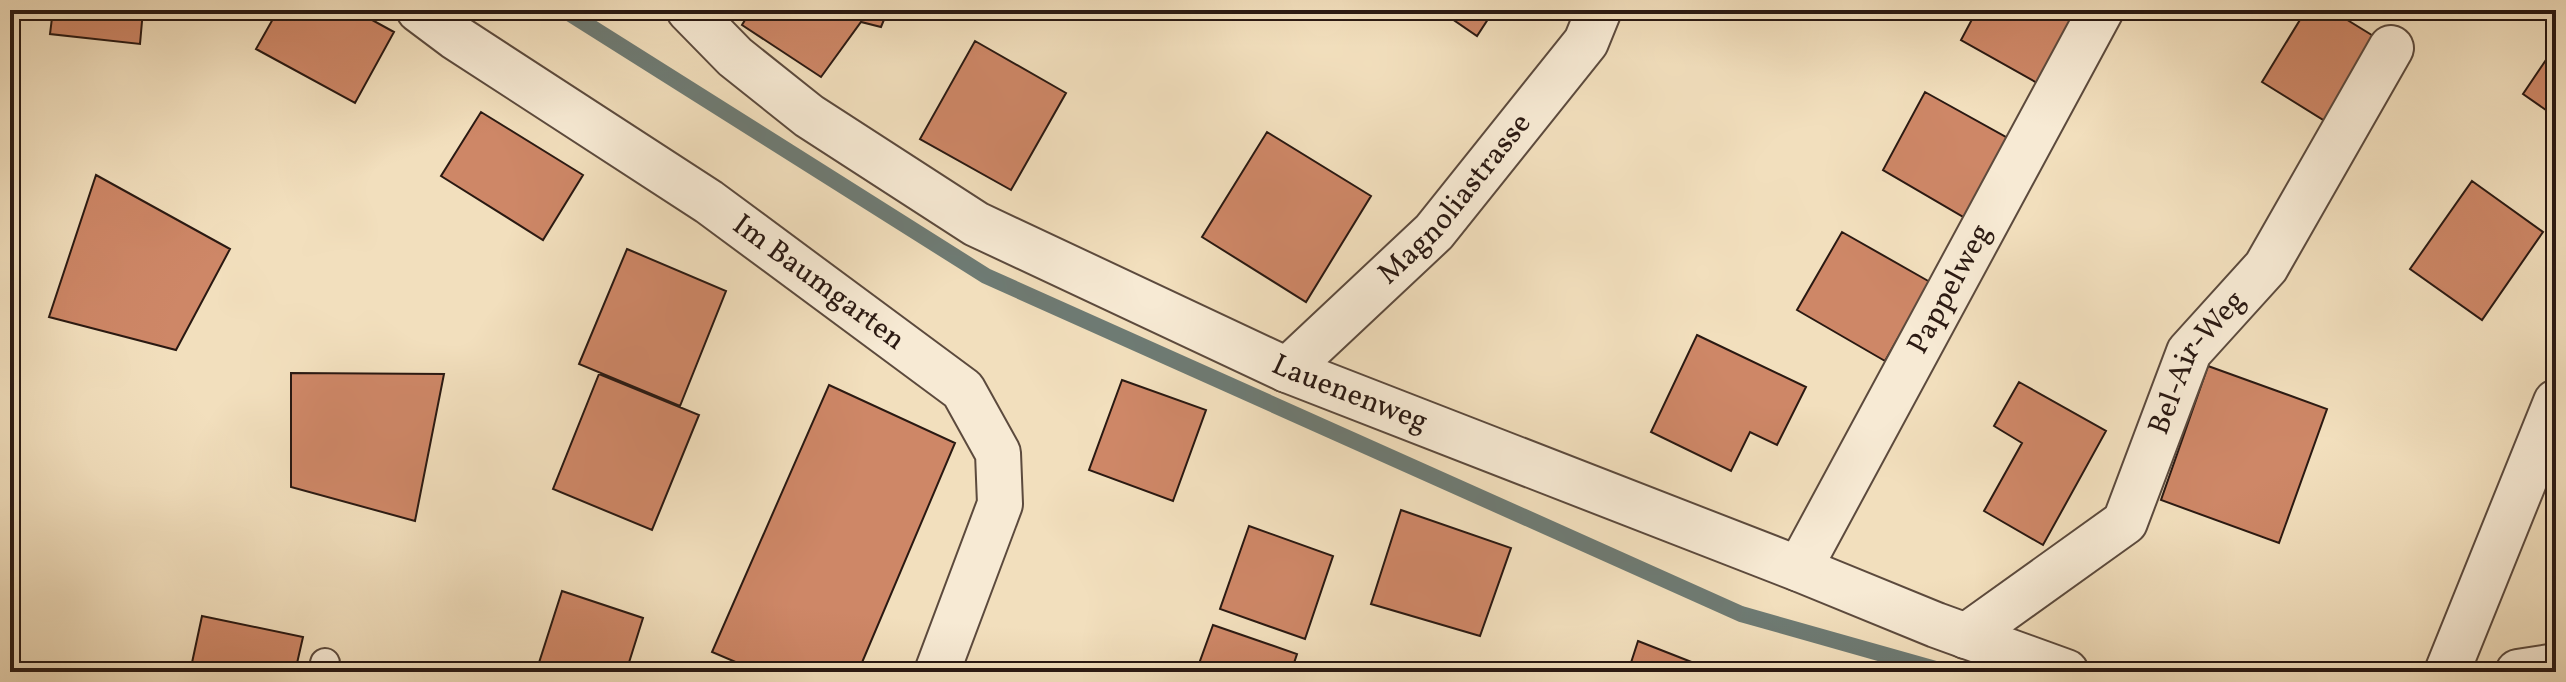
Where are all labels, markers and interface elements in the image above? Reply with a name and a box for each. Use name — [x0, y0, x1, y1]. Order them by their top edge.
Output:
street label: Magnoliastrasse — [1369, 105, 1542, 295]
street label: Im Baumgarten — [723, 205, 914, 361]
street label: Pappelweg — [1898, 217, 2002, 362]
street label: Bel-Air-Weg — [2139, 281, 2256, 441]
street label: Lauenenweg — [1264, 345, 1434, 444]

